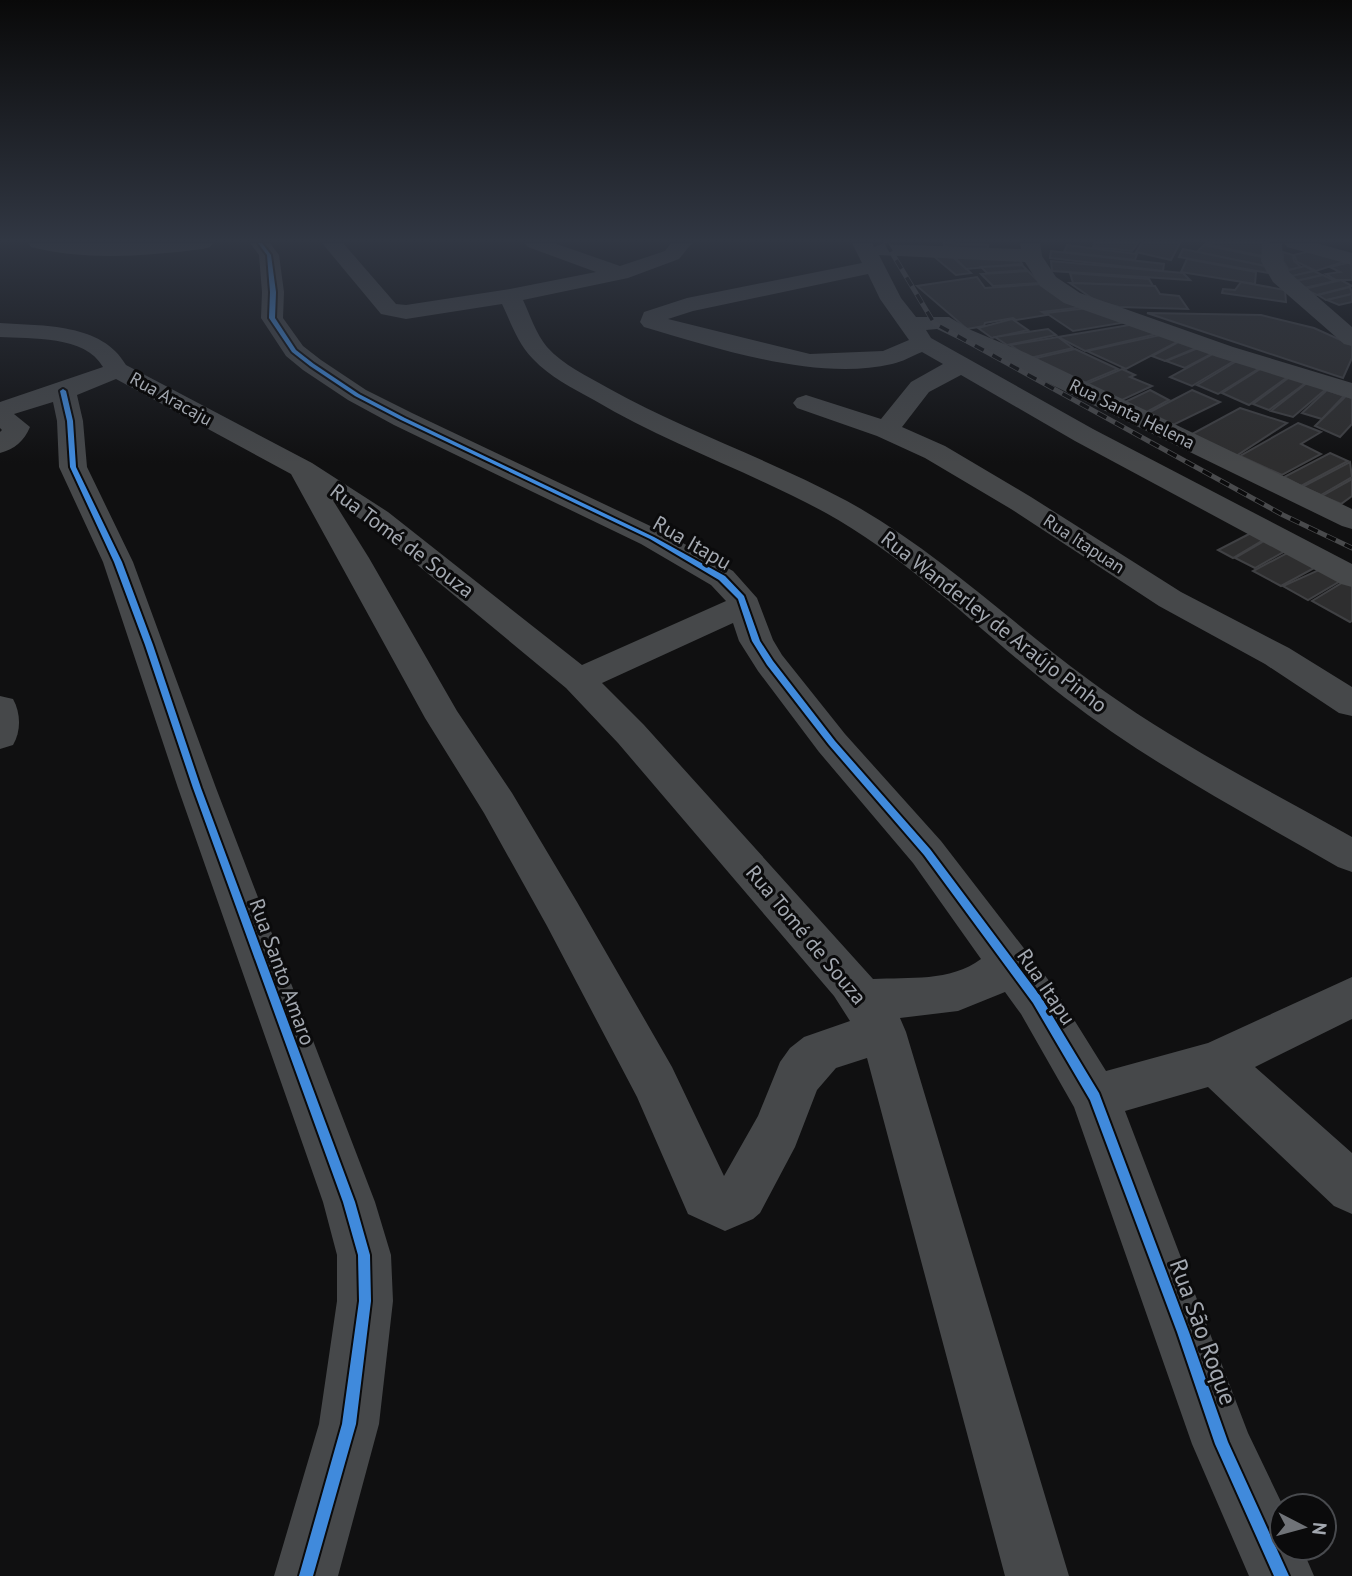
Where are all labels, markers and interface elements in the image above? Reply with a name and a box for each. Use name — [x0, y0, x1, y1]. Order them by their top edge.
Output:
street label: Rua Aracaju — [126, 367, 216, 431]
street label: Rua Santa Helena — [1066, 373, 1199, 454]
street label: Rua Tomé de Souza — [325, 478, 480, 604]
street label: Rua Itapu — [648, 509, 736, 576]
street label: Rua Itapuan — [1039, 509, 1129, 578]
street label: Rua Wanderley de Araújo Pinho — [876, 525, 1113, 718]
street label: Rua Tomé de Souza — [740, 859, 873, 1010]
street label: Rua Santo Amaro — [243, 895, 321, 1049]
street label: Rua Itapu — [1011, 944, 1082, 1030]
street label: Rua São Roque — [1163, 1255, 1244, 1409]
north arrow — [1268, 1492, 1338, 1562]
text: N — [1307, 1521, 1332, 1536]

